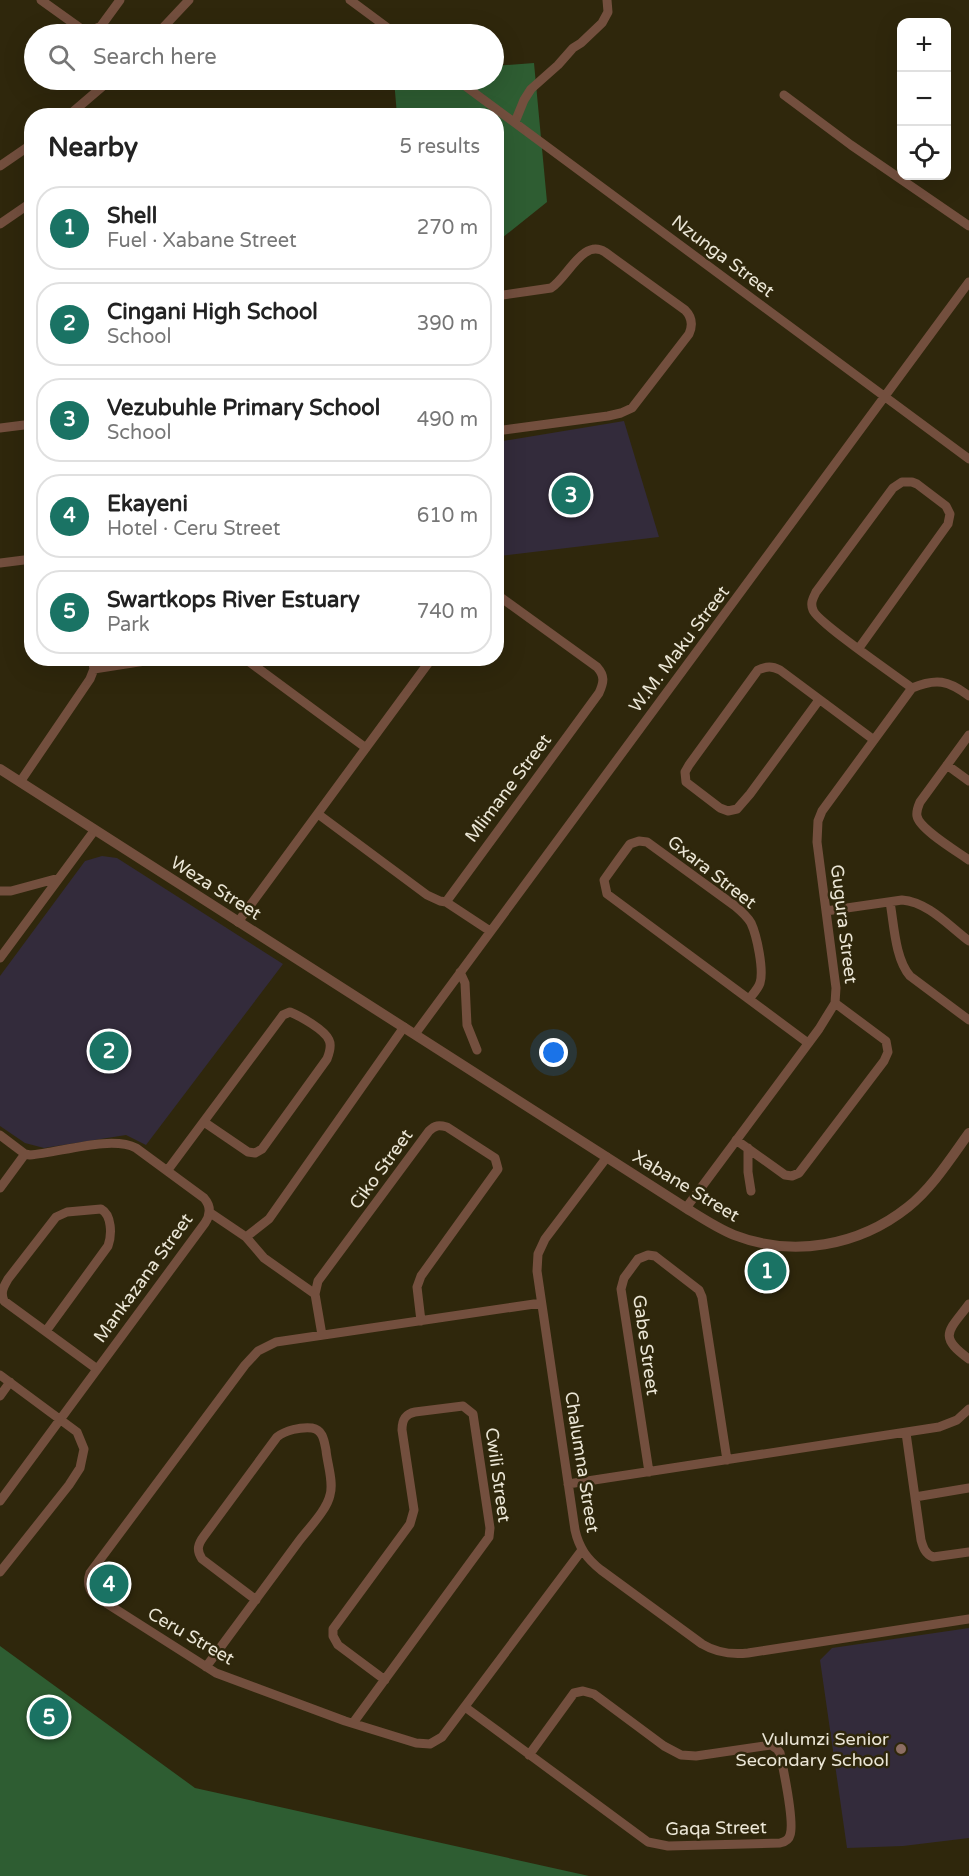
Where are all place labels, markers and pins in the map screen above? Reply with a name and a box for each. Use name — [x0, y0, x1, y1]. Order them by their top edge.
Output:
pin: 3 — [552, 472, 590, 518]
pin: 2 — [90, 1028, 128, 1074]
pin: 1 — [748, 1248, 786, 1294]
pin: 4 — [90, 1562, 128, 1606]
pin: 5 — [29, 1694, 68, 1740]
place label: Vulumzi Senior Secondary School — [736, 1728, 889, 1771]
marker: Vulumzi Senior Secondary School — [894, 1742, 908, 1756]

